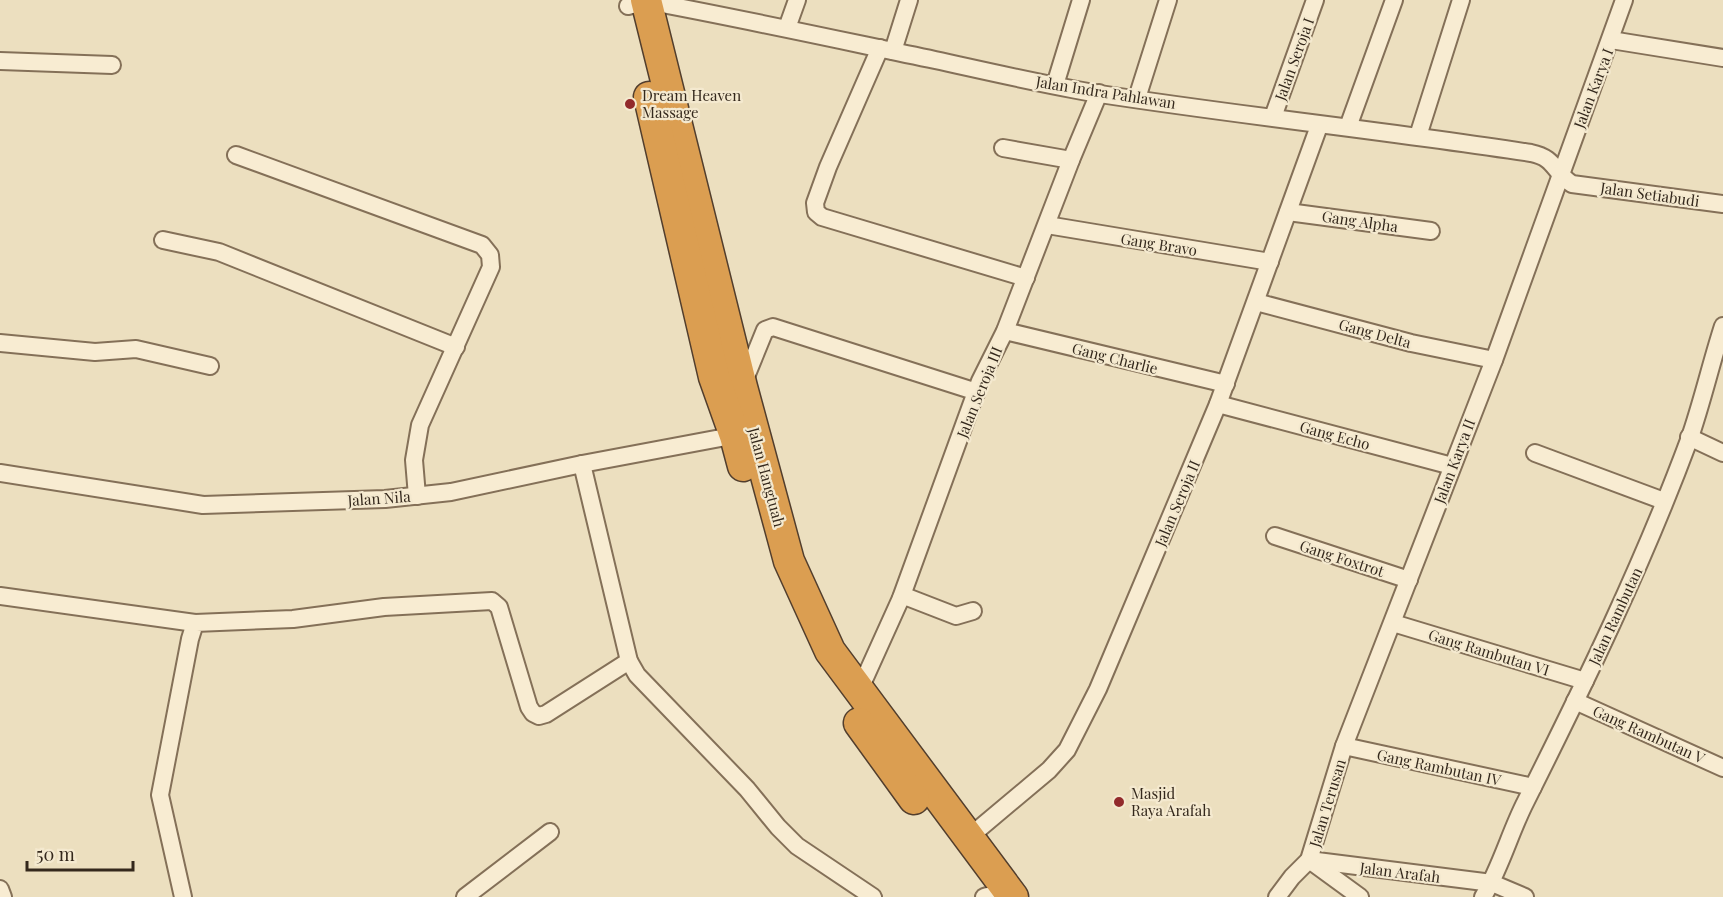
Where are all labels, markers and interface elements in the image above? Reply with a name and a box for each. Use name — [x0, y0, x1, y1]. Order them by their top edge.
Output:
street label: Jalan Seroja I — [1269, 15, 1318, 104]
street label: Jalan Karya I — [1568, 45, 1617, 132]
street label: Jalan Indra Pahlawan — [1034, 71, 1177, 113]
place label: Dream Heaven Massage — [642, 85, 741, 122]
marker: Dream Heaven Massage — [623, 97, 637, 111]
street label: Jalan Setiabudi — [1598, 177, 1701, 211]
street label: Gang Alpha — [1321, 206, 1400, 236]
street label: Gang Bravo — [1119, 228, 1199, 260]
street label: Gang Delta — [1337, 314, 1414, 352]
street label: Gang Charlie — [1070, 338, 1160, 378]
street label: Jalan Seroja III — [951, 343, 1006, 442]
street label: Gang Echo — [1298, 416, 1372, 454]
street label: Jalan Karya II — [1428, 416, 1479, 507]
street label: Jalan Hangtuah — [744, 424, 790, 529]
street label: Jalan Seroja II — [1149, 457, 1204, 550]
street label: Jalan Nila — [346, 486, 412, 510]
street label: Gang Foxtrot — [1297, 535, 1387, 581]
street label: Jalan Rambutan — [1583, 564, 1646, 669]
street label: Gang Rambutan VI — [1426, 624, 1552, 680]
street label: Gang Rambutan V — [1590, 700, 1709, 768]
street label: Gang Rambutan IV — [1375, 744, 1503, 790]
street label: Jalan Terusan — [1304, 757, 1350, 850]
place label: Masjid Raya Arafah — [1131, 783, 1211, 820]
marker: Masjid Raya Arafah — [1112, 795, 1126, 809]
scale bar — [27, 834, 134, 872]
text: 50 m — [36, 842, 75, 866]
street label: Jalan Arafah — [1358, 857, 1442, 887]

